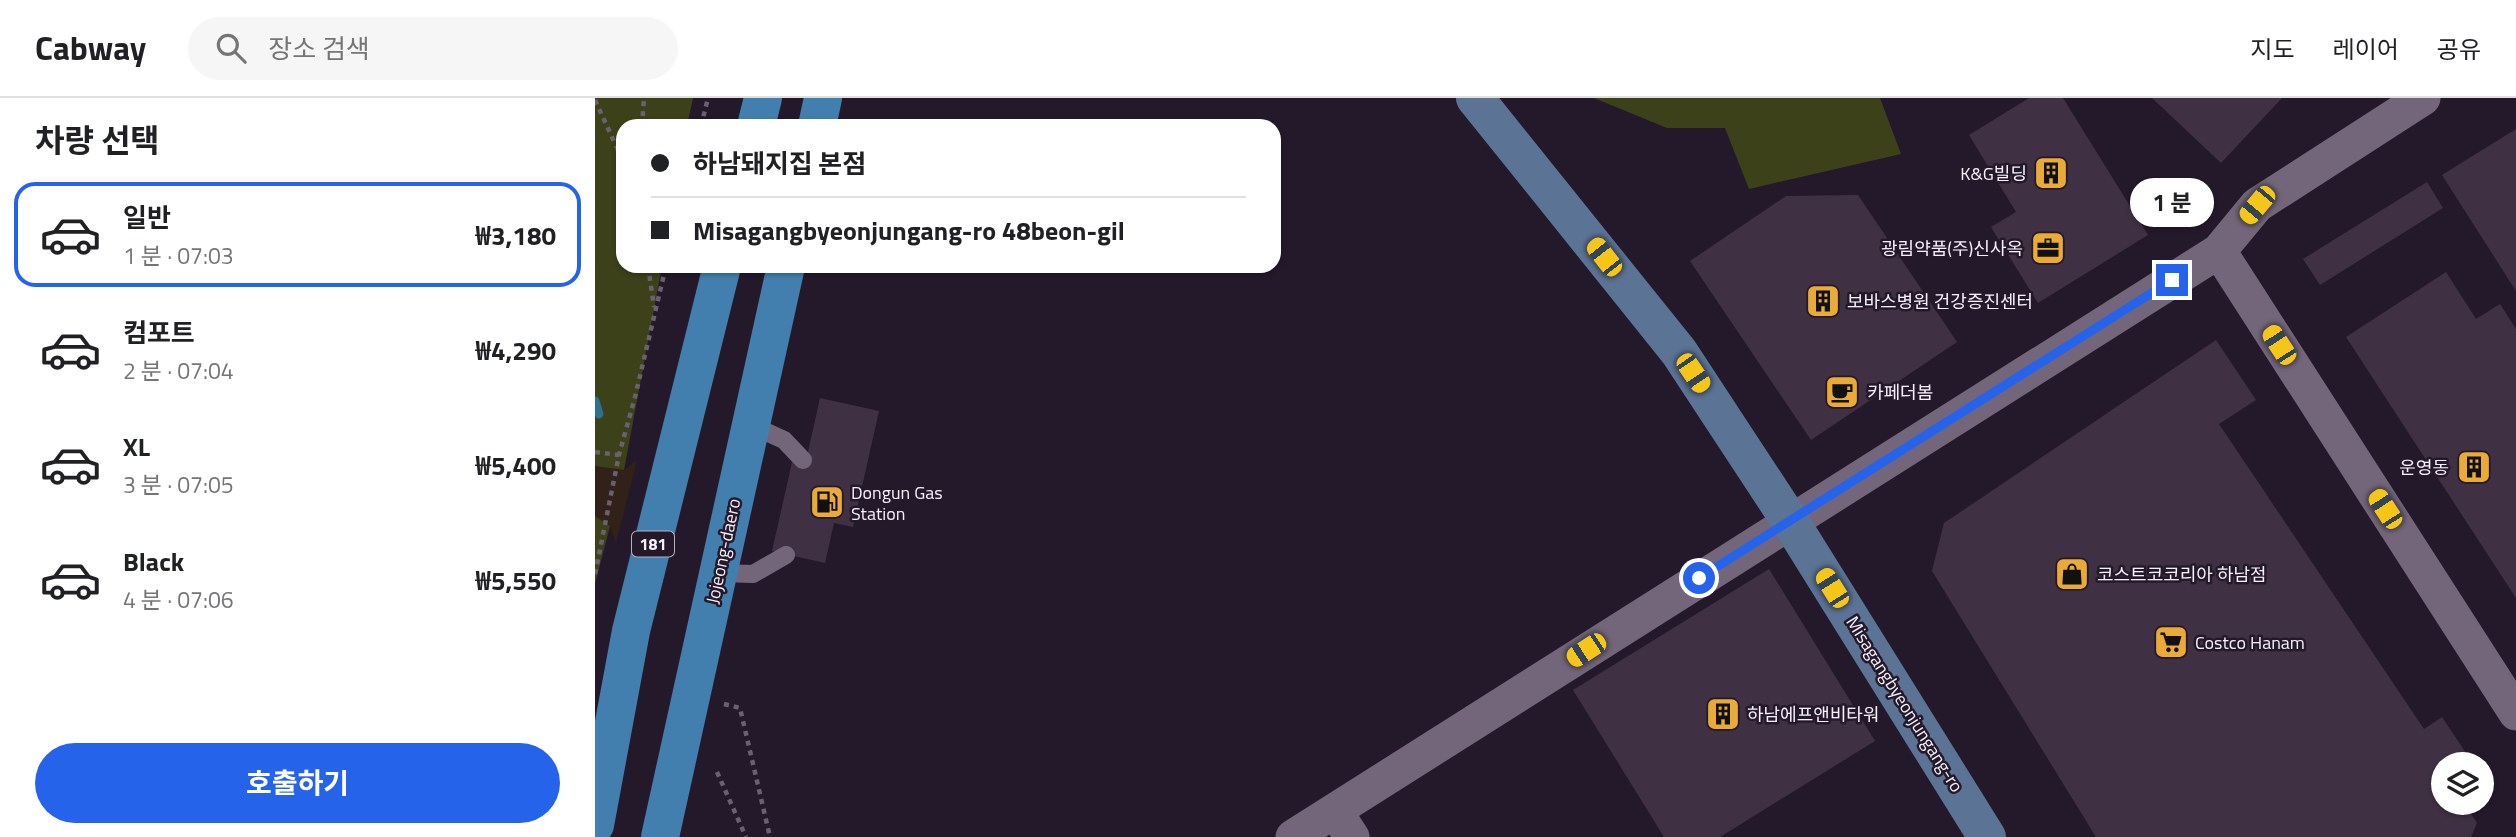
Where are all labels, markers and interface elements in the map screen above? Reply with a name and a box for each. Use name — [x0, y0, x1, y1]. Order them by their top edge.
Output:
search box — [188, 17, 678, 80]
text: Cabway — [35, 23, 146, 73]
icon: search — [212, 29, 250, 67]
text: 장소 검색 — [268, 29, 370, 68]
text: 지도 — [2250, 31, 2295, 67]
text: 레이어 — [2333, 31, 2399, 67]
text: 공유 — [2437, 31, 2481, 67]
text: 차량 선택 — [35, 116, 160, 164]
text: 하남돼지집 본점 — [693, 144, 866, 183]
building icon: K&G빌딩 — [2032, 154, 2070, 192]
place label: K&G빌딩 — [1960, 160, 2027, 187]
callout: 1 분 — [2130, 178, 2214, 228]
car — [2236, 182, 2279, 228]
text: 1 분 — [2152, 185, 2192, 220]
text: 일반 — [123, 198, 171, 237]
icon: car — [39, 203, 102, 266]
text: Misagangbyeonjungang-ro 48beon-gil — [693, 211, 1125, 250]
text: ₩3,180 — [476, 216, 556, 255]
office icon: 광림약품(주)신사옥 — [2029, 229, 2067, 267]
car — [1583, 234, 1626, 280]
place label: 광림약품(주)신사옥 — [1881, 235, 2023, 262]
text: 1 분 · 07:03 — [123, 238, 234, 273]
route end — [2156, 264, 2188, 296]
building icon: 보바스병원 건강증진센터 — [1804, 282, 1842, 320]
place label: 보바스병원 건강증진센터 — [1847, 288, 2033, 315]
text: 컴포트 — [123, 313, 195, 352]
icon: car — [39, 318, 102, 381]
car — [2259, 322, 2300, 368]
text: ₩4,290 — [476, 331, 556, 370]
car — [1673, 350, 1714, 396]
text: 2 분 · 07:04 — [123, 353, 234, 388]
cafe icon: 카페더봄 — [1823, 373, 1861, 411]
place label: 카페더봄 — [1867, 379, 1933, 406]
text: XL — [123, 427, 150, 466]
icon: car — [39, 433, 102, 496]
text: ₩5,400 — [476, 446, 556, 485]
building icon: 운영동 — [2455, 448, 2493, 486]
place label: 운영동 — [2399, 454, 2449, 481]
text: 3 분 · 07:05 — [123, 467, 234, 502]
place label: Dongun Gas Station — [851, 479, 943, 527]
fuel station icon: Dongun Gas Station — [808, 483, 846, 521]
car — [2365, 486, 2406, 532]
street label: Jojeong-daero — [699, 496, 747, 606]
road number: 181 — [632, 532, 674, 556]
text: Black — [123, 542, 184, 581]
icon: car — [39, 548, 102, 611]
shop icon: 코스트코코리아 하남점 — [2053, 555, 2091, 593]
text: ₩5,550 — [476, 561, 556, 600]
place label: 코스트코코리아 하남점 — [2097, 561, 2267, 588]
route start — [1683, 562, 1715, 594]
car — [1812, 565, 1853, 611]
text: 4 분 · 07:06 — [123, 582, 234, 617]
street label: Misagangbyeonjungang-ro — [1840, 611, 1970, 797]
supermarket icon: Costco Hanam — [2152, 623, 2190, 661]
place label: Costco Hanam — [2195, 629, 2305, 656]
car — [1563, 630, 1610, 670]
building icon: 하남에프앤비타워 — [1704, 695, 1742, 733]
place label: 하남에프앤비타워 — [1747, 701, 1879, 728]
button: 호출하기 — [35, 743, 560, 823]
map controls — [2431, 752, 2494, 815]
button: layers — [2431, 752, 2494, 815]

